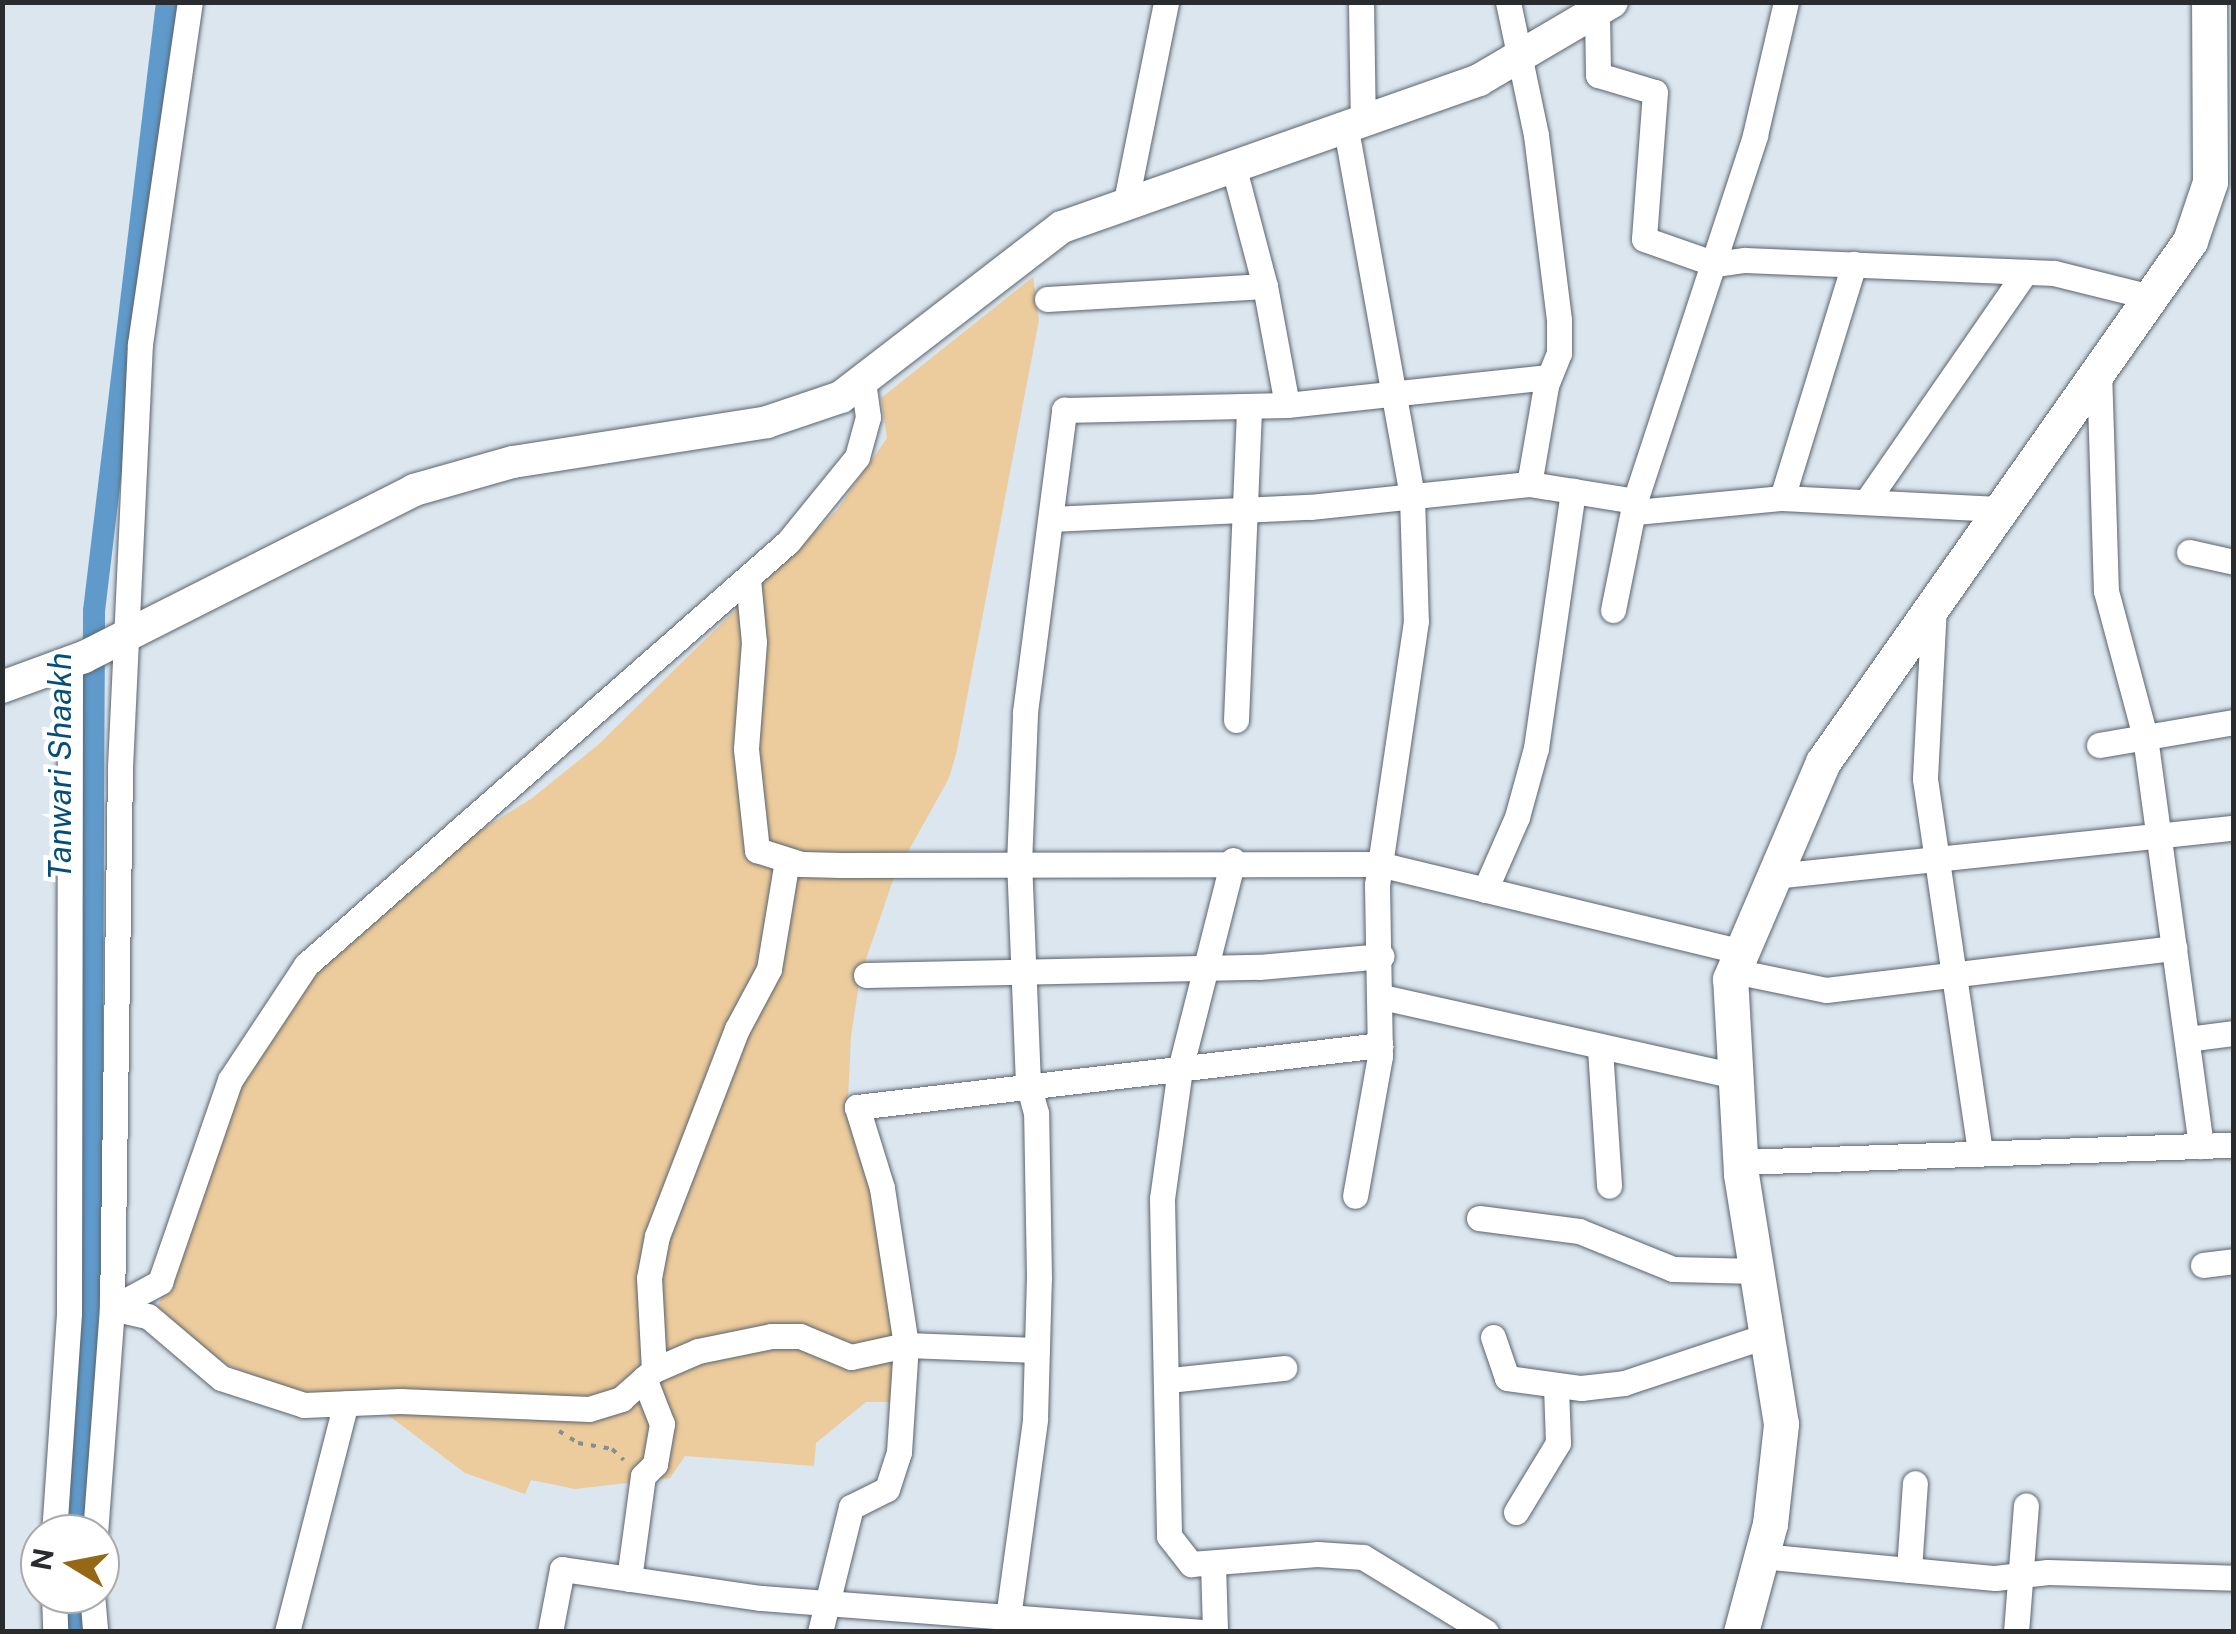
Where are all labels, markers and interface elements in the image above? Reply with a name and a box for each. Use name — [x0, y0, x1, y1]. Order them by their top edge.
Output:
water label: Tanwari Shaakh — [41, 653, 79, 879]
north arrow — [20, 1514, 120, 1614]
text: N — [24, 1545, 60, 1573]

